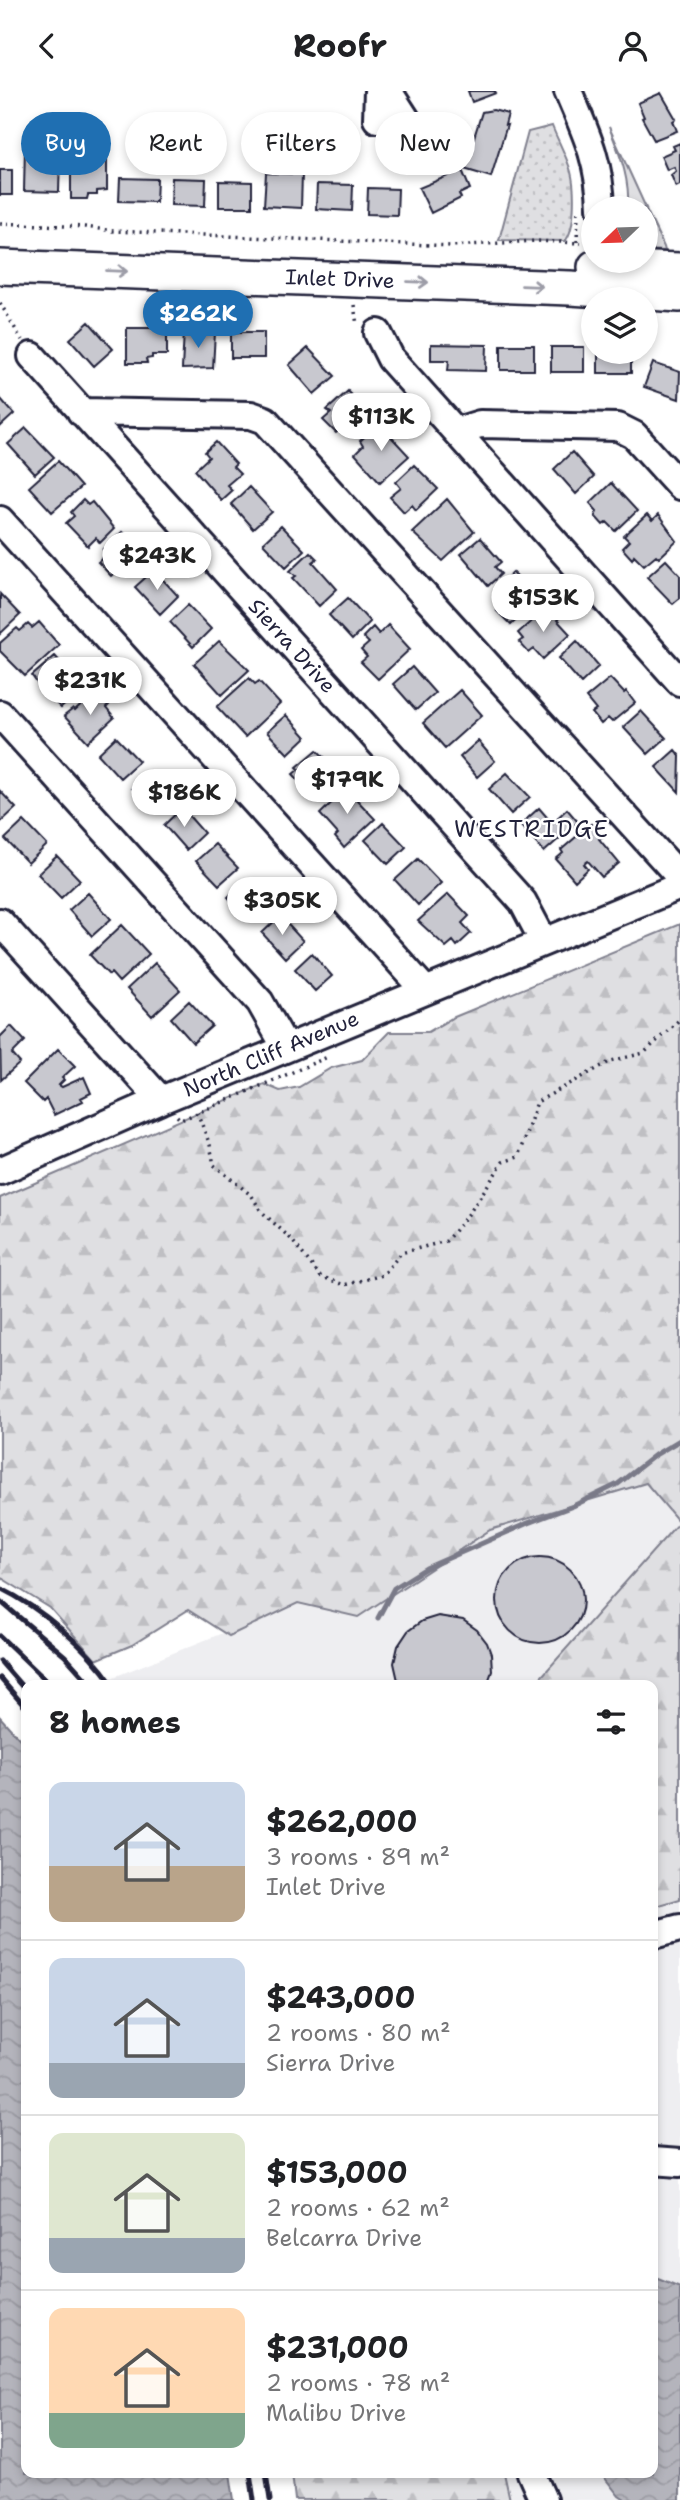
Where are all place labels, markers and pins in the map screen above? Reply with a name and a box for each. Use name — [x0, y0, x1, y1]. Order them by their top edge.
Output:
pin: $262K — [149, 291, 247, 350]
pin: $113K — [332, 393, 430, 453]
pin: $243K — [108, 533, 206, 592]
pin: $153K — [494, 575, 592, 634]
pin: $231K — [41, 657, 139, 717]
pin: $179K — [298, 757, 396, 816]
pin: $186K — [135, 769, 233, 829]
pin: $305K — [233, 877, 331, 937]

